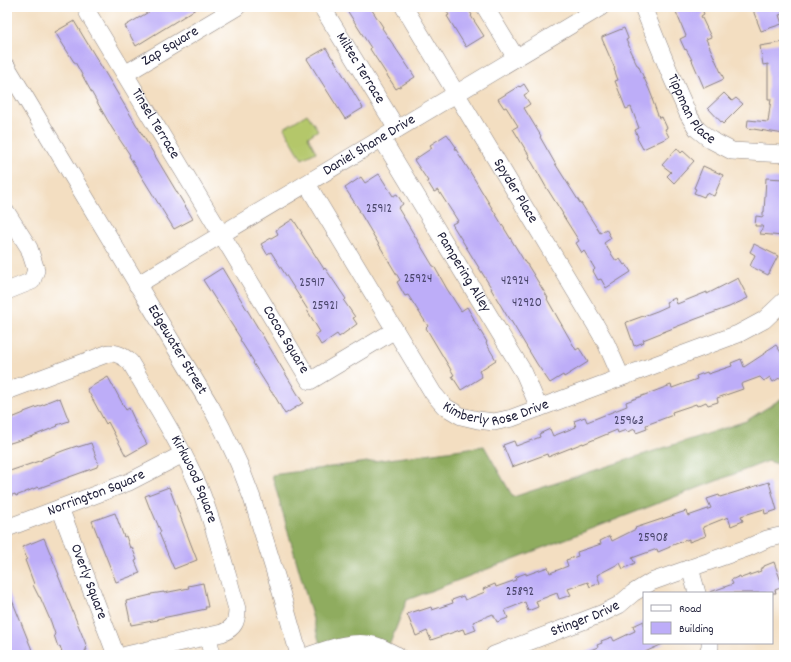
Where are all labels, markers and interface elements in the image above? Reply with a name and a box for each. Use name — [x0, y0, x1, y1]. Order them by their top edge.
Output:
street label: Zap Square — [138, 21, 204, 72]
street label: Miltec Terrace — [329, 28, 390, 109]
street label: Tippman Place — [661, 71, 720, 151]
street label: Tinsel Terrace — [125, 84, 185, 164]
street label: Daniel Shane Drive — [319, 109, 420, 182]
street label: Spyder Place — [487, 154, 543, 228]
house number: 25912 — [366, 200, 392, 219]
street label: Pampering Alley — [430, 228, 496, 318]
house number: 25924 — [404, 270, 432, 289]
house number: 42924 — [501, 272, 529, 291]
house number: 25917 — [299, 274, 325, 293]
house number: 42920 — [512, 294, 542, 313]
house number: 25921 — [312, 297, 338, 316]
street label: Edgewater Street — [141, 301, 213, 400]
street label: Cocoa Square — [256, 301, 314, 379]
street label: Kimberly Rose Drive — [441, 391, 553, 411]
text: Kimberly Rose Drive — [438, 394, 553, 433]
house number: 25963 — [614, 412, 644, 431]
street label: Kirkwood Square — [164, 431, 222, 526]
street label: Norrington Square — [45, 464, 150, 523]
house number: 25908 — [638, 529, 668, 548]
street label: Overly Square — [64, 541, 113, 623]
house number: 25892 — [506, 583, 534, 602]
legend — [643, 592, 773, 644]
street label: Stinger Drive — [547, 595, 624, 643]
text: Road — [679, 601, 701, 618]
text: Building — [679, 621, 714, 638]

